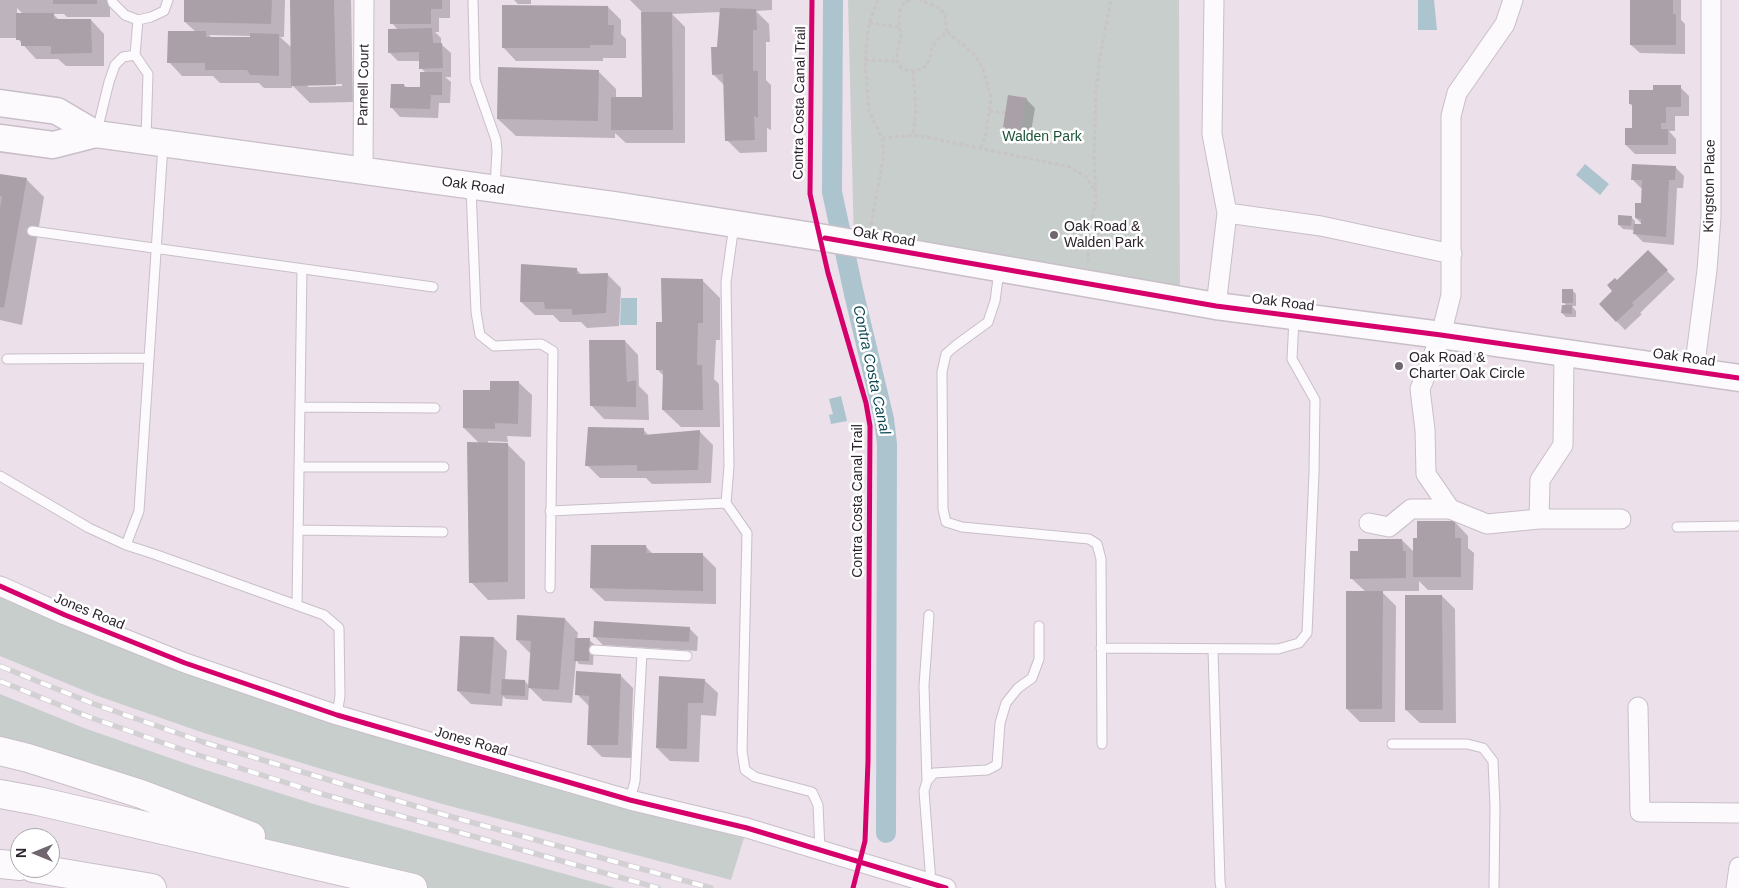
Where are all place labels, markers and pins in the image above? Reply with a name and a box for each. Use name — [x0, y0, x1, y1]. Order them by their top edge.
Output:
place label: Oak Road & Walden Park — [1064, 219, 1144, 252]
marker: Oak Road & Walden Park — [1048, 229, 1060, 241]
place label: Oak Road & Charter Oak Circle — [1409, 350, 1525, 382]
marker: Oak Road & Charter Oak Circle — [1393, 360, 1405, 372]

